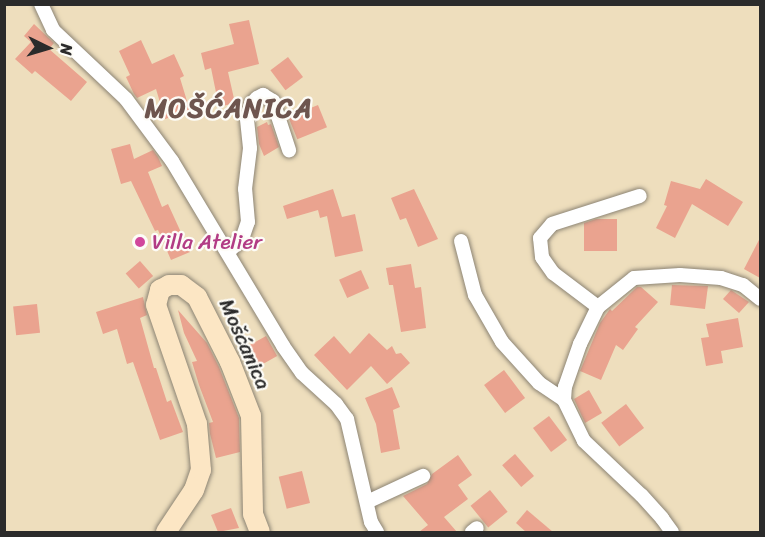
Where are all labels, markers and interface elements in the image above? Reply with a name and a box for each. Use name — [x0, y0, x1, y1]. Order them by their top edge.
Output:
north arrow — [18, 18, 78, 78]
text: N — [52, 43, 81, 56]
district label: MOŠĆANICA — [146, 93, 312, 125]
place label: Villa Atelier — [152, 229, 263, 255]
marker: Villa Atelier — [133, 235, 147, 249]
street label: Mošćanica — [214, 295, 276, 393]

